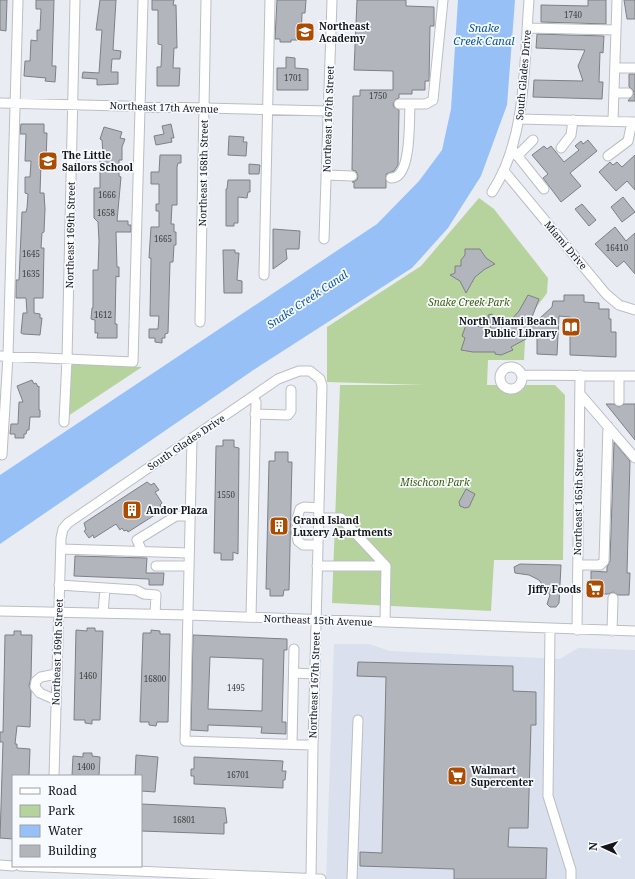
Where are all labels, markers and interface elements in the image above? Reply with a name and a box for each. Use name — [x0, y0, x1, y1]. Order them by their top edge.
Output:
house number: 1740 — [564, 9, 582, 20]
place label: Northeast Academy — [319, 19, 370, 45]
water label: Snake Creek Canal — [453, 20, 515, 48]
school or university icon: Northeast Academy — [294, 21, 316, 43]
street label: South Glades Drive — [512, 29, 534, 121]
street label: Northeast 167th Street — [319, 65, 337, 173]
house number: 1701 — [284, 72, 302, 83]
house number: 1750 — [369, 90, 387, 101]
street label: Northeast 17th Avenue — [109, 98, 219, 116]
street label: Northeast 168th Street — [195, 119, 211, 226]
place label: The Little Sailors School — [62, 148, 134, 174]
school or university icon: The Little Sailors School — [37, 150, 59, 172]
street label: Northeast 169th Street — [62, 181, 78, 288]
house number: 1666 — [98, 189, 116, 200]
house number: 1658 — [97, 207, 115, 218]
street label: Miami Drive — [541, 218, 591, 272]
house number: 1665 — [154, 233, 172, 244]
house number: 16410 — [606, 242, 629, 253]
house number: 1645 — [22, 248, 40, 259]
water label: Snake Creek Canal — [264, 266, 351, 332]
house number: 1635 — [22, 268, 40, 279]
park label: Snake Creek Park — [428, 295, 510, 309]
house number: 1612 — [94, 309, 112, 320]
place label: North Miami Beach Public Library — [459, 314, 557, 340]
library icon: North Miami Beach Public Library — [560, 316, 582, 338]
street label: South Glades Drive — [144, 411, 228, 473]
street label: Northeast 165th Street — [570, 448, 586, 555]
park label: Mischcon Park — [399, 475, 470, 489]
house number: 1550 — [217, 489, 235, 500]
building icon: Andor Plaza — [121, 499, 143, 521]
place label: Andor Plaza — [146, 503, 208, 517]
place label: Grand Island Luxery Apartments — [293, 513, 393, 539]
building icon: Grand Island Luxery Apartments — [268, 515, 290, 537]
supermarket icon: Jiffy Foods — [584, 578, 606, 600]
place label: Jiffy Foods — [527, 582, 581, 596]
street label: Northeast 169th Street — [48, 598, 66, 706]
street label: Northeast 15th Avenue — [263, 611, 373, 629]
street label: Northeast 167th Street — [305, 631, 323, 739]
house number: 1460 — [79, 670, 97, 681]
house number: 16800 — [144, 673, 167, 684]
house number: 1495 — [227, 682, 245, 693]
house number: 1400 — [77, 761, 95, 772]
place label: Walmart Supercenter — [471, 763, 534, 789]
supermarket icon: Walmart Supercenter — [446, 765, 468, 787]
house number: 16701 — [227, 769, 249, 780]
legend — [12, 775, 142, 867]
text: Road — [48, 782, 78, 799]
text: Park — [48, 802, 76, 819]
house number: 16801 — [173, 814, 195, 825]
text: Water — [48, 822, 83, 839]
north arrow — [583, 827, 623, 867]
text: N — [585, 841, 600, 851]
text: Building — [48, 842, 97, 859]

